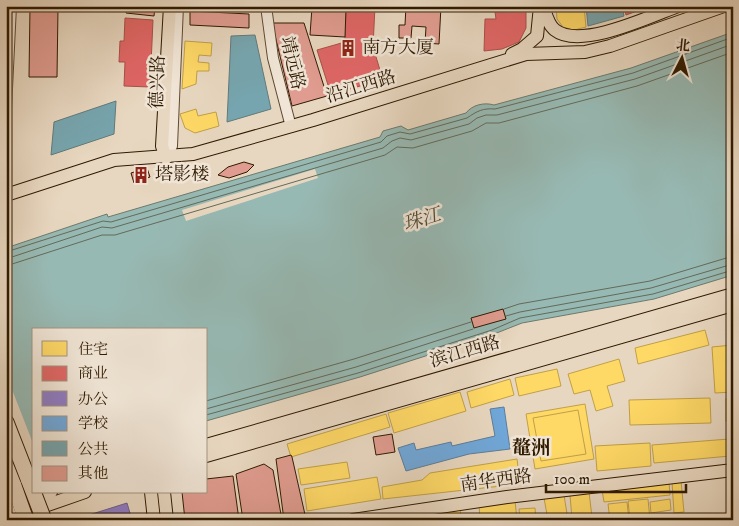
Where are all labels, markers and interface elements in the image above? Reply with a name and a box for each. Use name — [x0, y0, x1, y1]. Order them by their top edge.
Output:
north arrow — [656, 32, 706, 82]
street label: 靖远路 — [275, 34, 309, 92]
text: 北 — [675, 36, 691, 56]
place label: 南方大厦 — [362, 37, 434, 59]
building icon: 南方大厦 — [338, 38, 358, 58]
street label: 德兴路 — [146, 55, 170, 109]
street label: 沿江西路 — [323, 66, 399, 108]
place label: 塔影楼 — [155, 164, 209, 186]
building icon: 塔影楼 — [131, 165, 151, 185]
water label: 珠江 — [400, 203, 446, 237]
legend — [32, 328, 208, 494]
street label: 滨江西路 — [427, 332, 503, 372]
text: 住宅 — [78, 340, 108, 359]
text: 商业 — [78, 364, 108, 383]
text: 办公 — [78, 390, 108, 409]
text: 学校 — [78, 414, 108, 433]
district label: 鼇洲 — [512, 437, 550, 460]
text: 公共 — [78, 440, 108, 459]
scale bar — [546, 461, 686, 493]
text: 其他 — [78, 464, 108, 483]
street label: 南华西路 — [459, 465, 533, 497]
text: 100 m — [554, 470, 590, 489]

